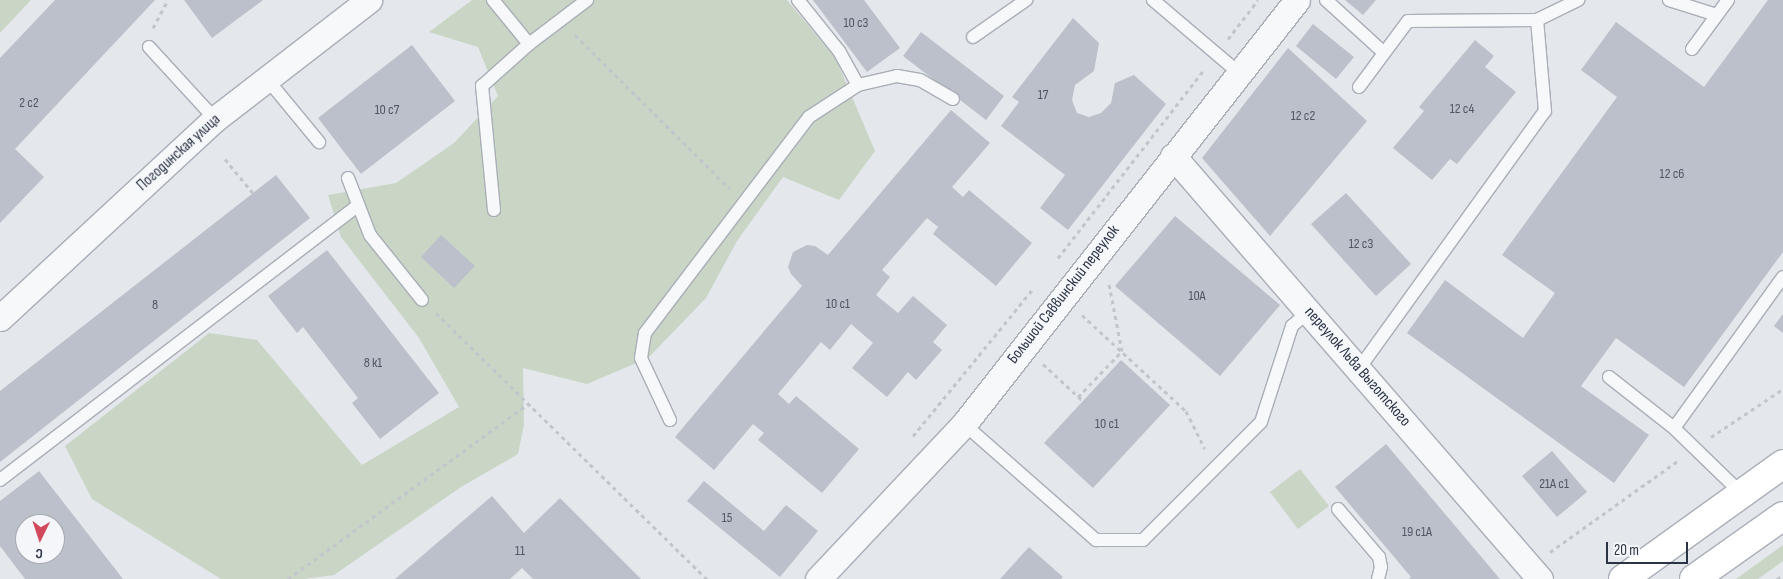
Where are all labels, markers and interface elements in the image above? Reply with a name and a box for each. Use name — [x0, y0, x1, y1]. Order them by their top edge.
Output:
house number: 10 с3 — [844, 15, 868, 31]
house number: 17 — [1038, 87, 1048, 103]
house number: 2 с2 — [19, 95, 39, 111]
house number: 12 с4 — [1450, 101, 1474, 117]
house number: 10 с7 — [375, 102, 399, 118]
house number: 12 с2 — [1291, 108, 1315, 124]
street label: Погодинская улица — [133, 110, 225, 196]
house number: 12 с6 — [1660, 166, 1684, 182]
street label: Большой Саввинский переулок — [1004, 222, 1124, 368]
house number: 12 с3 — [1349, 236, 1373, 252]
house number: 10А — [1188, 288, 1206, 304]
house number: 10 с1 — [826, 296, 850, 312]
house number: 8 — [152, 297, 158, 313]
street label: переулок Льва Выготского — [1300, 303, 1414, 431]
house number: 8 к1 — [364, 355, 382, 371]
house number: 10 с1 — [1095, 416, 1119, 432]
house number: 21А с1 — [1539, 476, 1569, 492]
house number: 15 — [722, 510, 732, 526]
north arrow — [15, 514, 65, 564]
house number: 19 с1А — [1402, 524, 1432, 540]
scale bar — [1608, 532, 1690, 564]
text: 20 m — [1614, 541, 1639, 560]
house number: 11 — [515, 543, 525, 559]
text: С — [35, 545, 43, 562]

